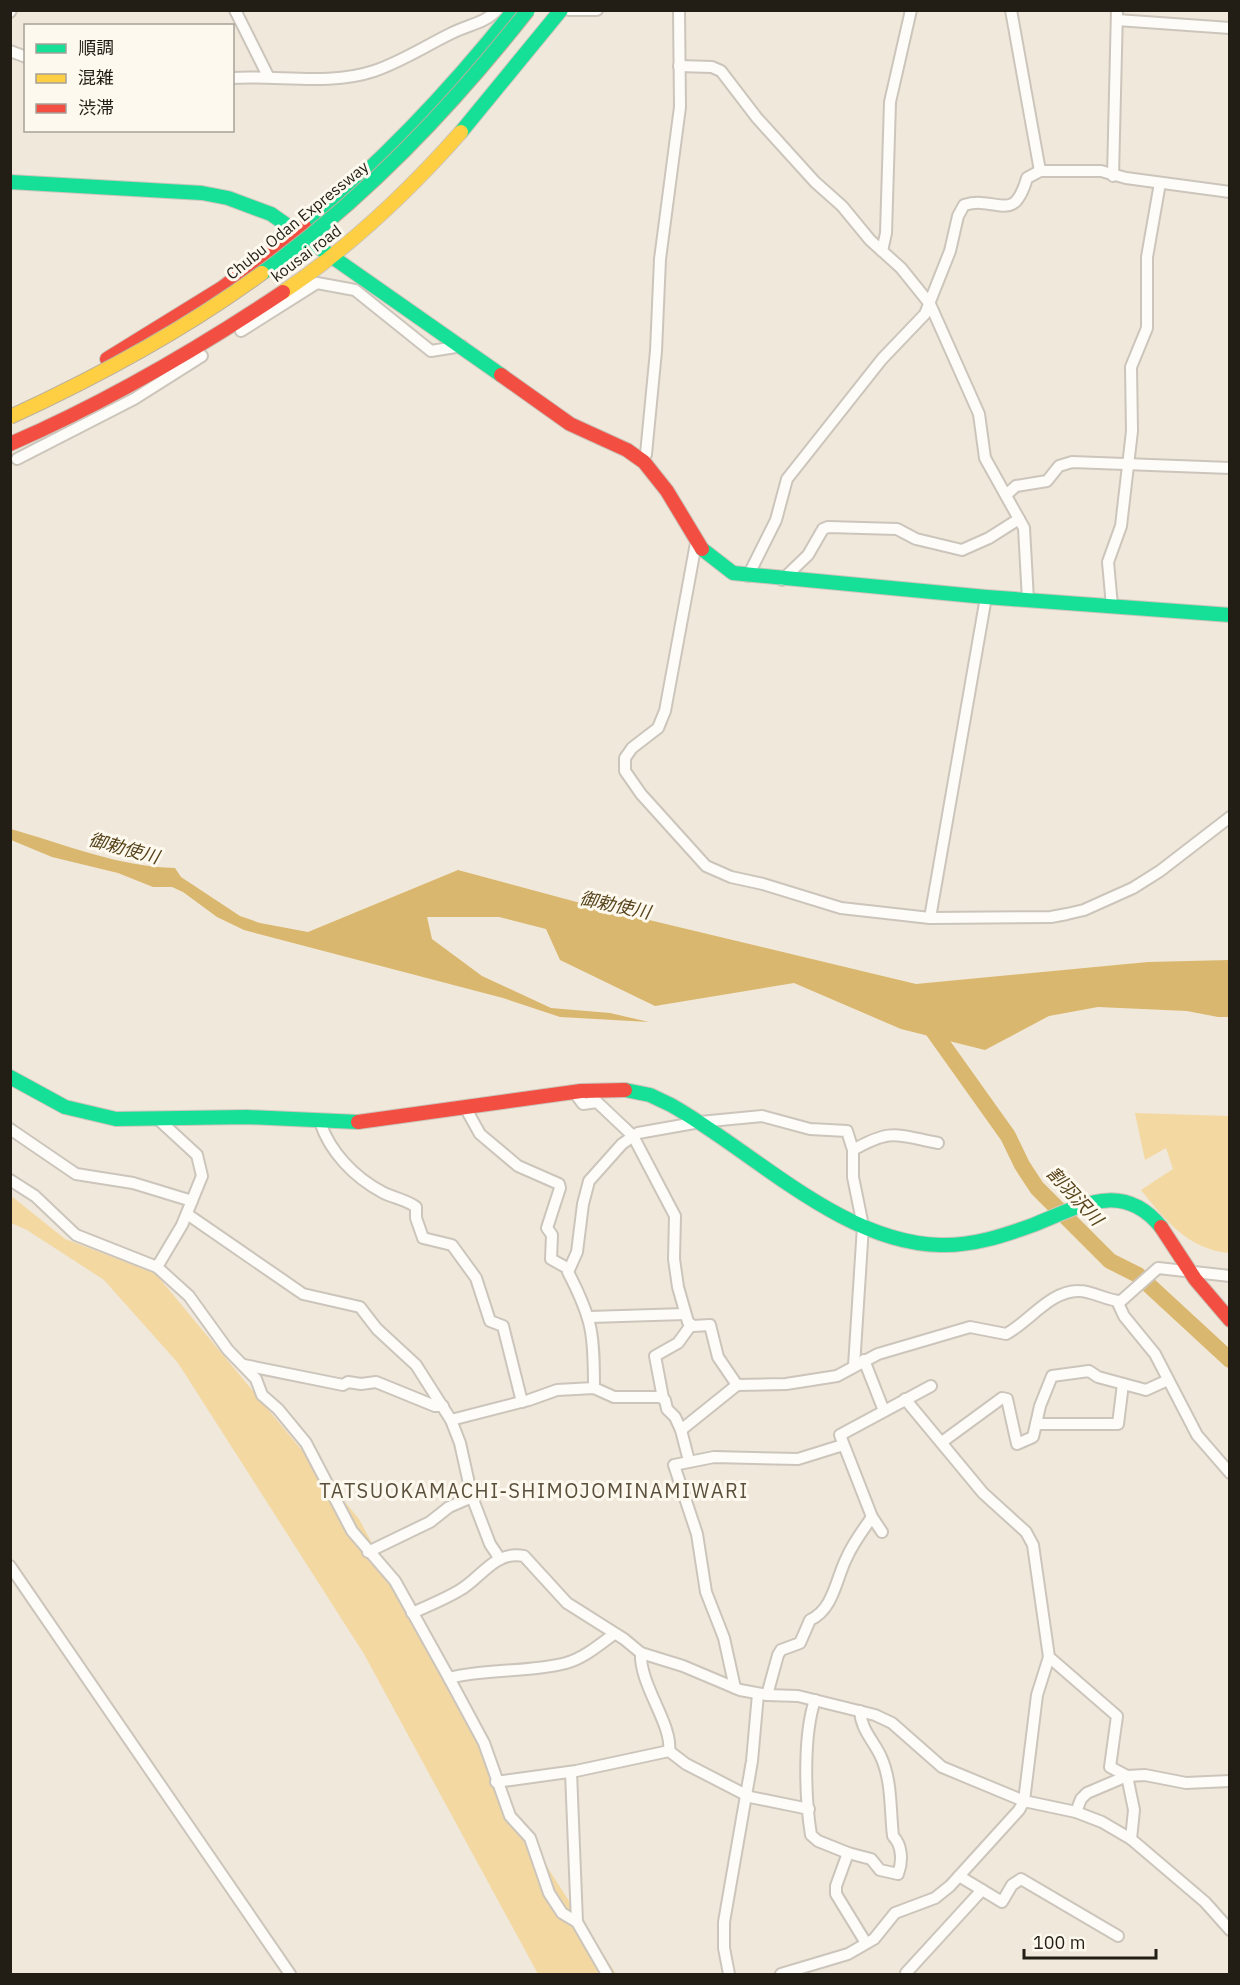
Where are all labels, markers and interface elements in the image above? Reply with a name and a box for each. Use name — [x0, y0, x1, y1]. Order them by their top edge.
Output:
legend — [24, 24, 234, 132]
text: 順調 — [78, 36, 114, 59]
text: 混雑 — [78, 66, 114, 89]
text: 渋滞 — [78, 96, 114, 119]
street label: Chubu Odan Expressway — [222, 156, 372, 284]
street label: kousai road — [267, 220, 345, 286]
water label: 御勅使川 — [86, 828, 164, 869]
water label: 御勅使川 — [577, 886, 655, 924]
water label: 割羽沢川 — [1042, 1162, 1109, 1232]
district label: TATSUOKAMACHI-SHIMOJOMINAMIWARI — [319, 1477, 749, 1504]
scale bar — [1024, 1922, 1156, 1960]
text: 100 m — [1033, 1931, 1085, 1954]

